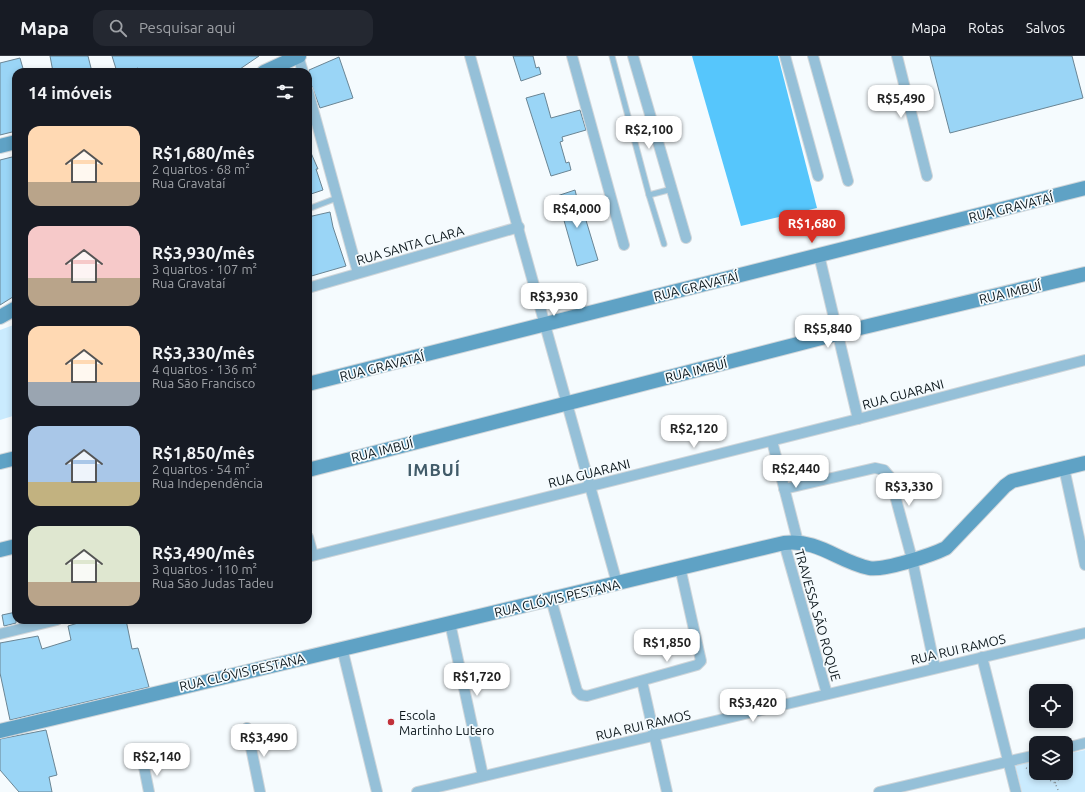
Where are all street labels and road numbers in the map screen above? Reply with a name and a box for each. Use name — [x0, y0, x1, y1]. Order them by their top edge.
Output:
street label: RUA GRAVATAÍ — [967, 189, 1055, 224]
street label: RUA SANTA CLARA — [355, 223, 466, 267]
street label: RUA GRAVATAÍ — [652, 268, 740, 303]
street label: RUA IMBUÍ — [977, 277, 1043, 306]
street label: RUA GRAVATAÍ — [338, 348, 426, 383]
street label: RUA IMBUÍ — [663, 354, 729, 384]
street label: RUA GUARANI — [861, 376, 945, 412]
street label: RUA IMBUÍ — [349, 434, 415, 464]
street label: RUA GUARANI — [547, 456, 631, 490]
street label: TRAVESSA SÃO ROQUE — [791, 547, 844, 683]
street label: RUA CLÓVIS PESTANA — [493, 577, 622, 619]
street label: RUA RUI RAMOS — [909, 631, 1007, 667]
street label: RUA CLÓVIS PESTANA — [178, 651, 307, 693]
street label: RUA RUI RAMOS — [594, 707, 692, 743]

